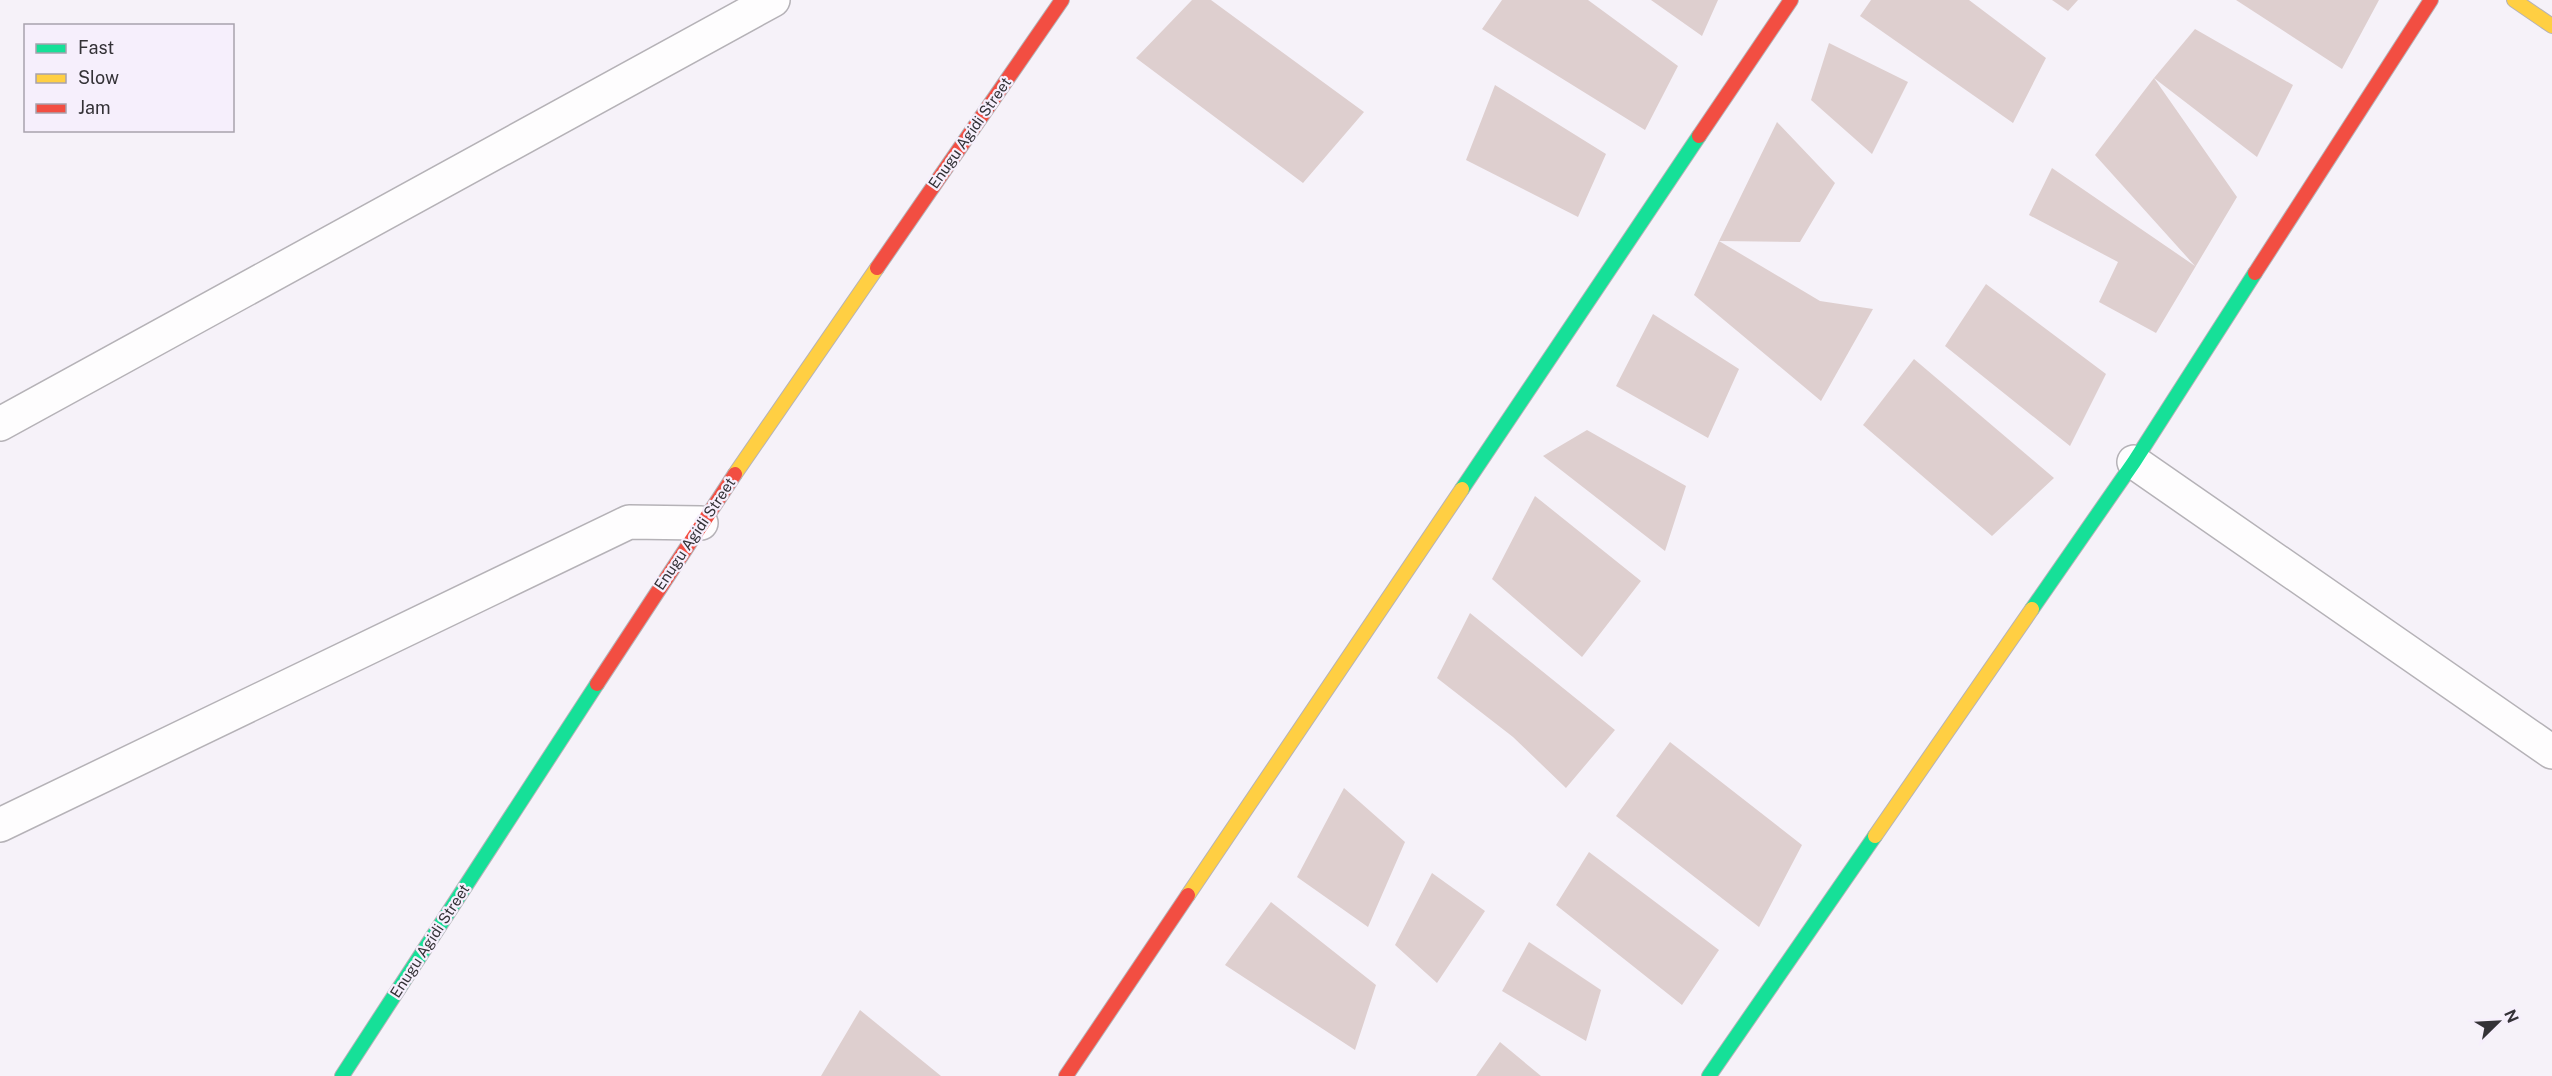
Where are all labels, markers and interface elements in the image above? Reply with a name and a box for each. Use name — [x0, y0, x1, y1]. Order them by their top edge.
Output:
legend — [24, 24, 234, 132]
text: Fast — [78, 37, 114, 58]
text: Slow — [78, 67, 119, 88]
street label: Enugu Agidi Street — [925, 74, 1014, 191]
text: Jam — [78, 97, 111, 118]
street label: Enugu Agidi Street — [651, 474, 739, 593]
street label: Enugu Agidi Street — [387, 881, 473, 1001]
north arrow — [2468, 992, 2528, 1052]
text: N — [2500, 1007, 2522, 1026]

